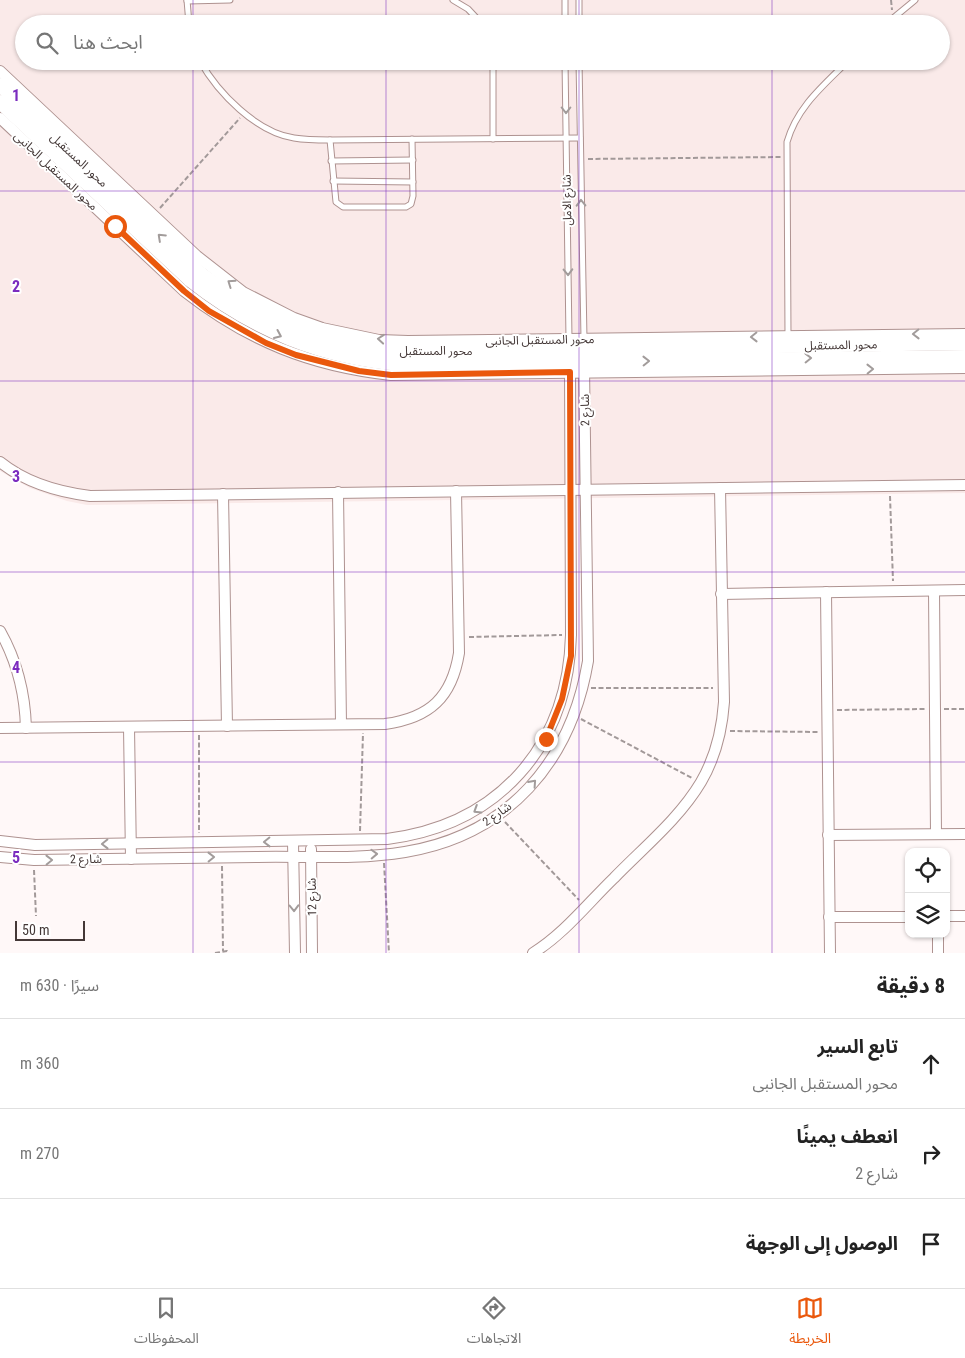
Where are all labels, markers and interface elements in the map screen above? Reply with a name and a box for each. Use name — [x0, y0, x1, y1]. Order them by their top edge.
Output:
search box — [15, 15, 950, 70]
icon: search — [33, 29, 61, 57]
text: ابحث هنا — [73, 31, 143, 54]
text: 1 — [12, 86, 20, 105]
one-way arrow — [560, 106, 571, 114]
street label: محور المستقبل الجانبى — [11, 129, 101, 213]
street label: محور المستقبل — [47, 130, 111, 190]
street label: شارع الامل — [560, 174, 576, 226]
one-way arrow — [576, 199, 586, 206]
route start — [104, 215, 127, 238]
one-way arrow — [158, 234, 167, 243]
one-way arrow — [563, 269, 573, 277]
text: 2 — [12, 277, 20, 296]
one-way arrow — [227, 280, 237, 289]
one-way arrow — [273, 328, 282, 339]
one-way arrow — [912, 329, 920, 339]
street label: محور المستقبل الجانبى — [485, 332, 595, 348]
one-way arrow — [750, 332, 758, 342]
one-way arrow — [377, 334, 385, 345]
street label: محور المستقبل — [804, 337, 878, 353]
street label: محور المستقبل — [399, 344, 473, 358]
one-way arrow — [805, 353, 813, 364]
one-way arrow — [642, 356, 650, 366]
one-way arrow — [866, 364, 874, 374]
street label: شارع 2 — [578, 394, 594, 426]
text: 3 — [12, 467, 20, 486]
text: 4 — [12, 658, 20, 677]
route end — [535, 728, 558, 751]
one-way arrow — [527, 779, 536, 788]
street label: شارع 2 — [480, 799, 515, 831]
one-way arrow — [473, 803, 482, 813]
one-way arrow — [263, 837, 270, 847]
one-way arrow — [100, 839, 108, 849]
text: 5 — [12, 848, 20, 867]
map controls — [905, 848, 950, 938]
button: locate — [905, 848, 950, 893]
one-way arrow — [370, 849, 378, 860]
street label: شارع 2 — [70, 852, 102, 868]
one-way arrow — [207, 852, 215, 863]
one-way arrow — [45, 855, 53, 865]
street label: شارع 12 — [305, 878, 321, 916]
button: layers — [905, 893, 950, 938]
one-way arrow — [289, 904, 300, 912]
scale bar — [15, 918, 85, 941]
text: 50 m — [22, 922, 50, 938]
text: 8 دقيقة — [877, 974, 945, 998]
text: سيرًا · 630 m — [20, 976, 99, 995]
text: تابع السير — [817, 1035, 898, 1058]
icon: ahead — [917, 1050, 945, 1078]
text: 360 m — [20, 1054, 59, 1073]
text: محور المستقبل الجانبى — [752, 1074, 898, 1093]
text: انعطف يمينًا — [796, 1125, 898, 1148]
icon: right — [917, 1140, 945, 1168]
text: 270 m — [20, 1144, 59, 1163]
text: شارع 2 — [855, 1164, 898, 1183]
icon: arrive — [917, 1230, 945, 1258]
text: الوصول إلى الوجهة — [746, 1232, 898, 1255]
tab: المحفوظات — [134, 1294, 199, 1353]
tab: الاتجاهات — [467, 1294, 521, 1353]
tab: الخريطة — [789, 1294, 831, 1353]

